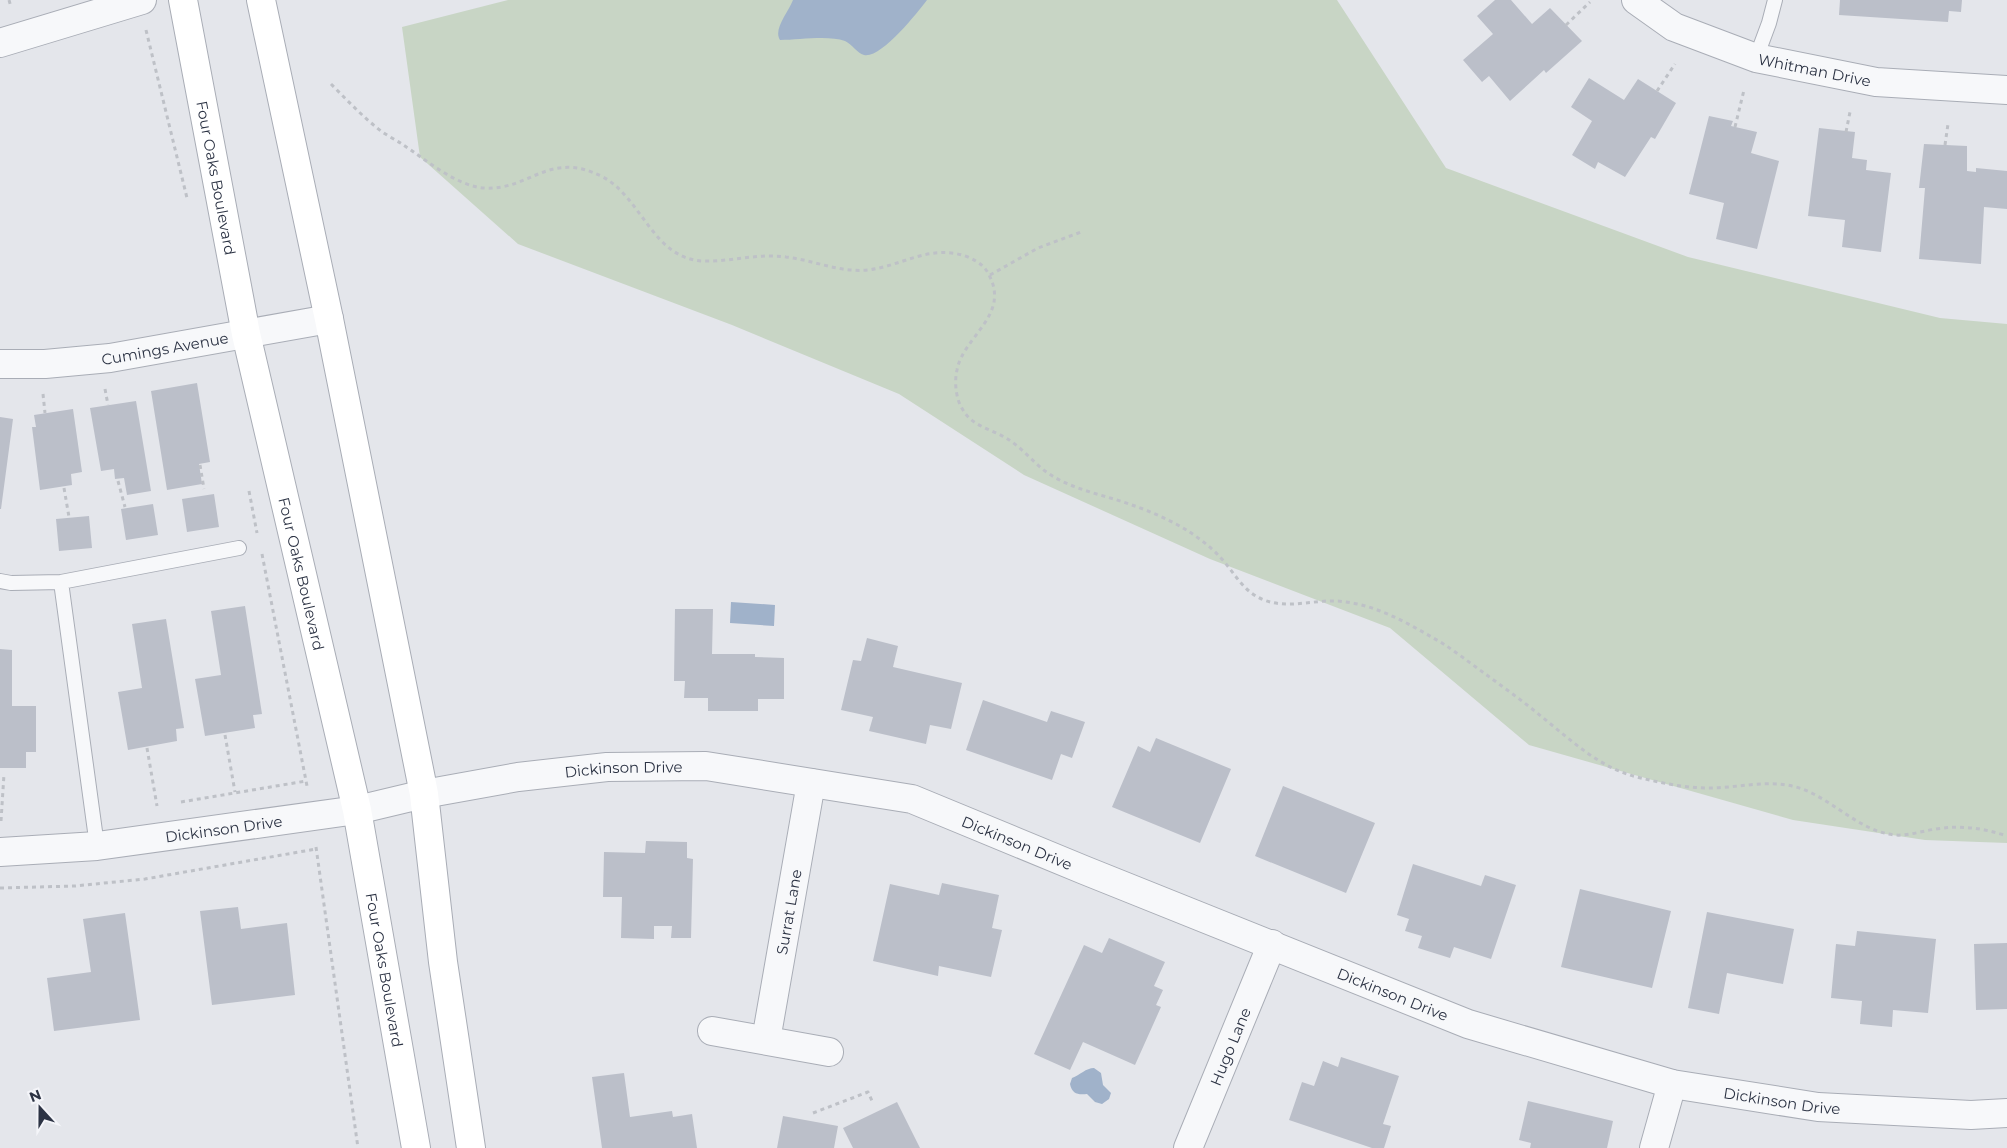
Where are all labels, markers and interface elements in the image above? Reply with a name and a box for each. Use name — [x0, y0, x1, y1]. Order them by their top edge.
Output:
street label: Whitman Drive — [1756, 49, 1873, 90]
street label: Four Oaks Boulevard — [193, 99, 240, 257]
street label: Cumings Avenue — [101, 328, 230, 368]
street label: Four Oaks Boulevard — [275, 495, 329, 652]
street label: Dickinson Drive — [564, 757, 682, 781]
street label: Dickinson Drive — [164, 811, 283, 846]
street label: Dickinson Drive — [959, 811, 1075, 874]
street label: Surrat Lane — [772, 868, 805, 956]
street label: Four Oaks Boulevard — [362, 891, 408, 1049]
street label: Dickinson Drive — [1334, 963, 1451, 1025]
street label: Hugo Lane — [1205, 1004, 1254, 1088]
north arrow — [15, 1083, 65, 1133]
street label: Dickinson Drive — [1722, 1083, 1841, 1118]
text: N — [27, 1085, 44, 1106]

